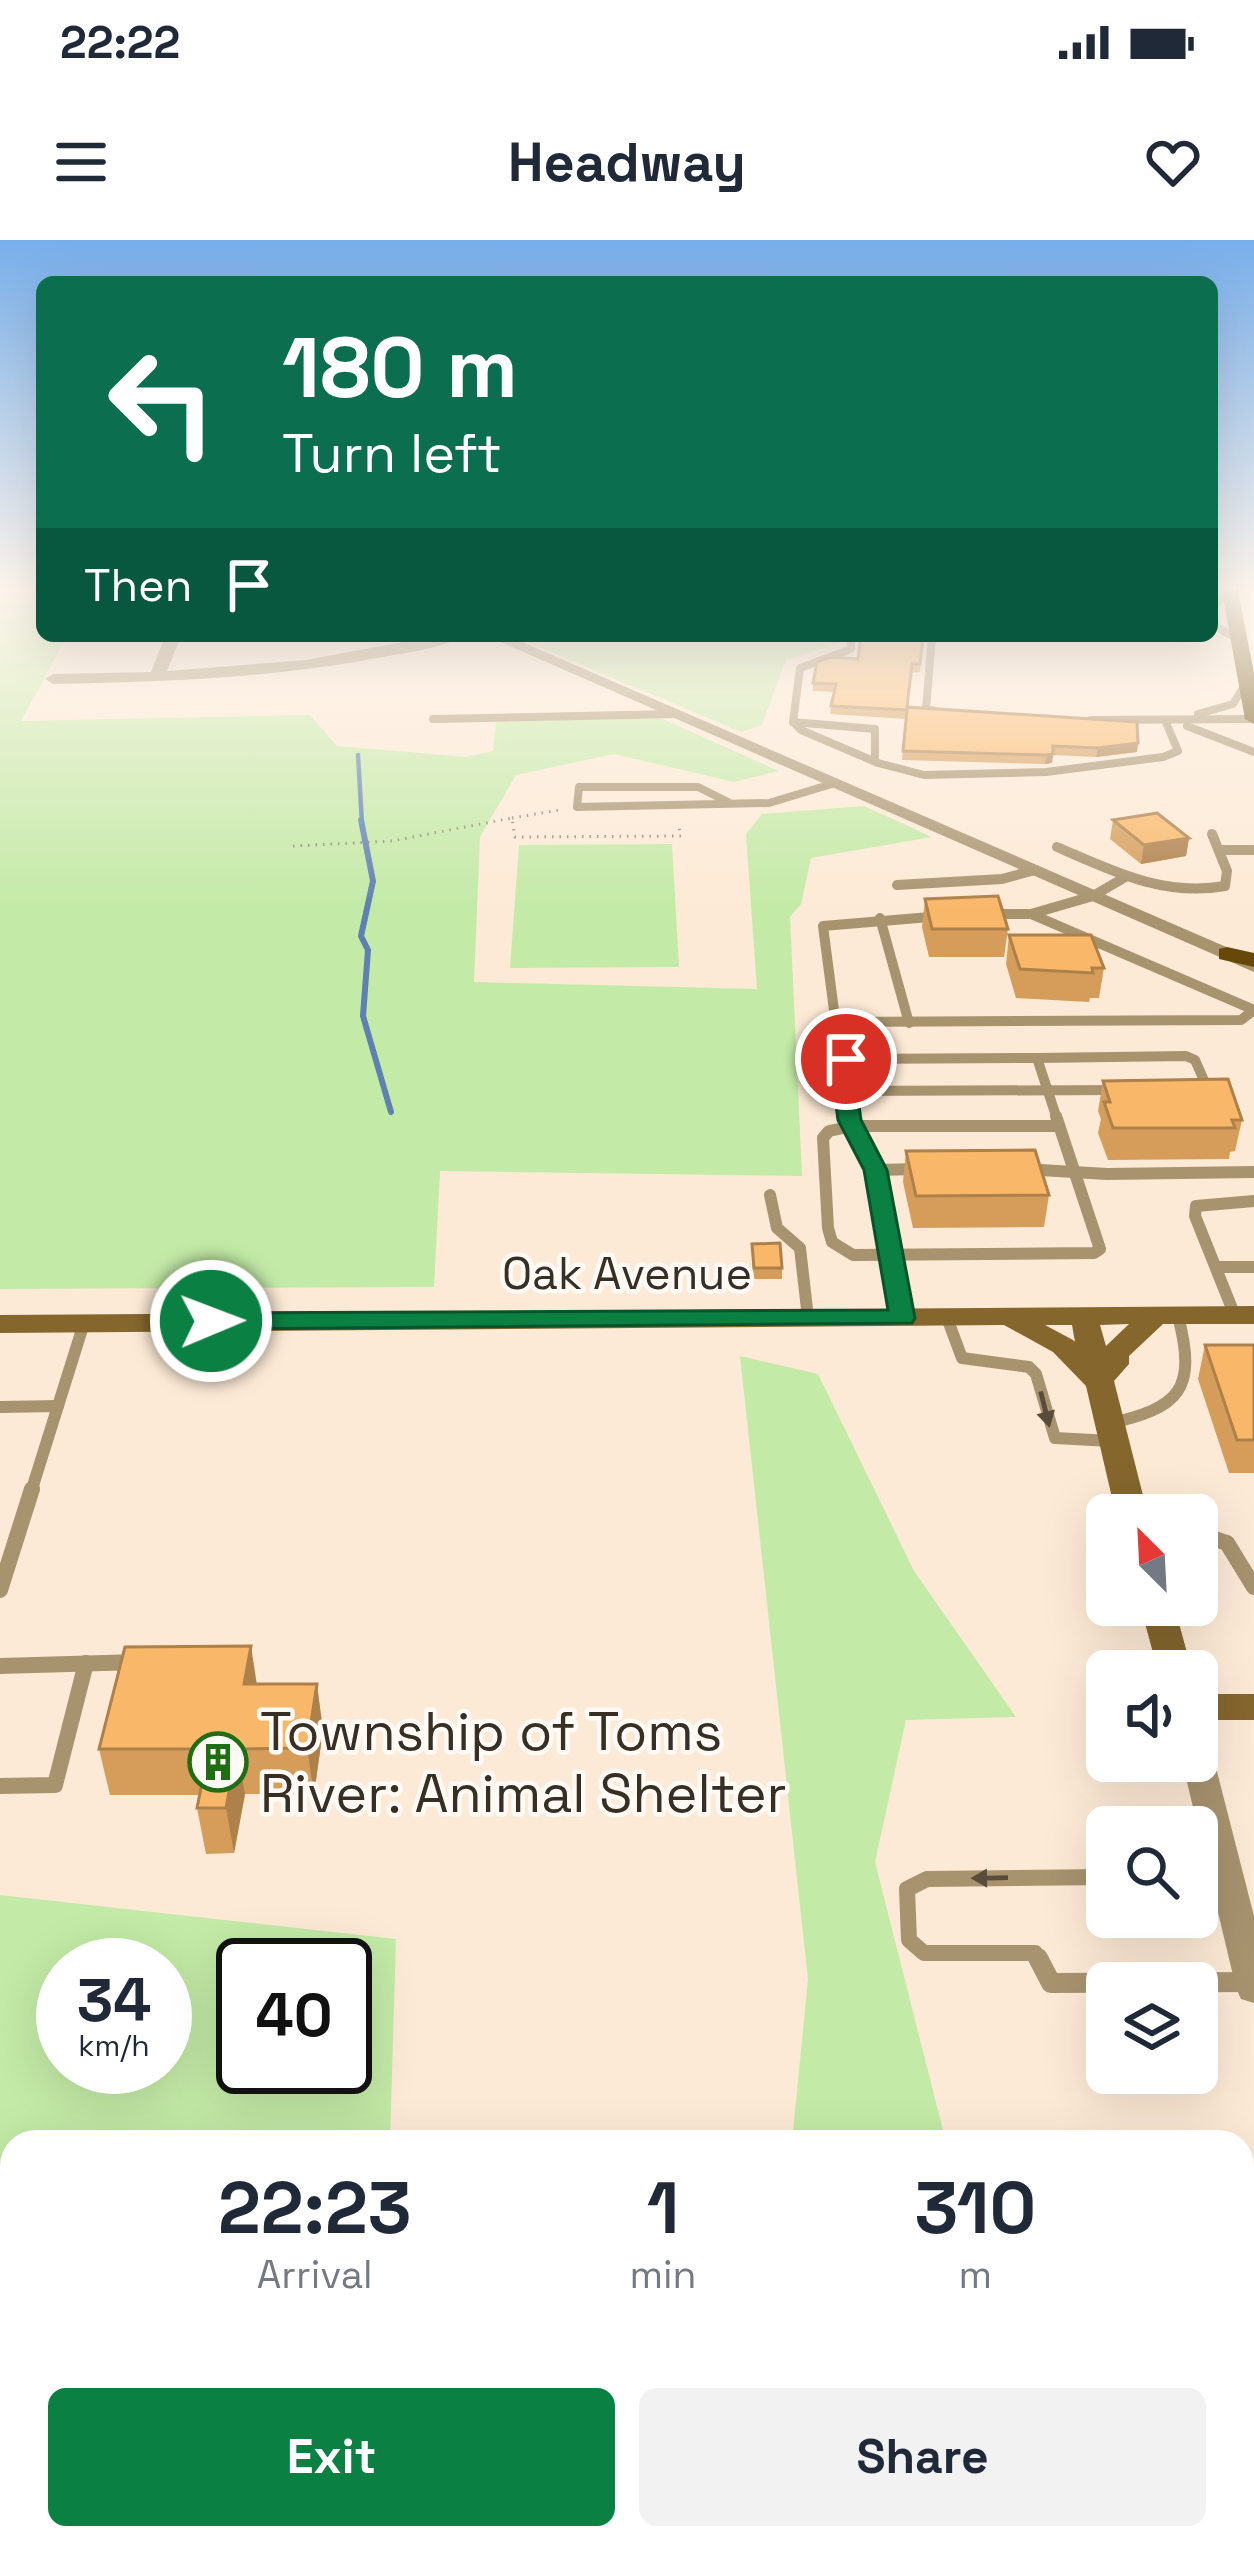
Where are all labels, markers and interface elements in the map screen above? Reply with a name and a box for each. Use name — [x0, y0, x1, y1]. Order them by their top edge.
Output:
text: 22:22 — [60, 14, 180, 71]
text: Headway — [508, 128, 746, 197]
icon: menu — [48, 129, 114, 195]
icon: heart — [1140, 129, 1206, 195]
text: 180 m — [282, 314, 518, 422]
icon: left — [84, 324, 240, 480]
text: Turn left — [282, 419, 502, 488]
icon: arrive — [216, 552, 282, 618]
text: Then — [84, 557, 192, 614]
pin — [795, 1008, 897, 1110]
icon: arrive — [813, 1026, 879, 1092]
street label: Oak Avenue — [502, 1245, 752, 1302]
position arrow — [148, 1258, 274, 1384]
one-way arrow — [1036, 1391, 1055, 1428]
north arrow — [1086, 1494, 1218, 1626]
map controls — [1086, 1494, 1218, 2094]
button: sound — [1086, 1650, 1218, 1782]
place label: Township of Toms River: Animal Shelter — [260, 1697, 787, 1828]
building icon: Township of Toms River: Animal Shelter — [187, 1731, 249, 1793]
button: search — [1086, 1806, 1218, 1938]
one-way arrow — [970, 1868, 1008, 1888]
speed limit sign: 40 — [216, 1938, 372, 2094]
text: 34 — [77, 1962, 151, 2039]
button: layers — [1086, 1962, 1218, 2094]
text: km/h — [78, 2026, 150, 2065]
text: 22:23 — [218, 2162, 411, 2254]
text: 1 — [647, 2162, 679, 2254]
text: 310 — [914, 2162, 1036, 2254]
text: Arrival — [257, 2250, 373, 2299]
text: min — [629, 2250, 696, 2299]
text: m — [958, 2250, 992, 2299]
button: Exit — [48, 2388, 615, 2526]
button: Share — [639, 2388, 1206, 2526]

